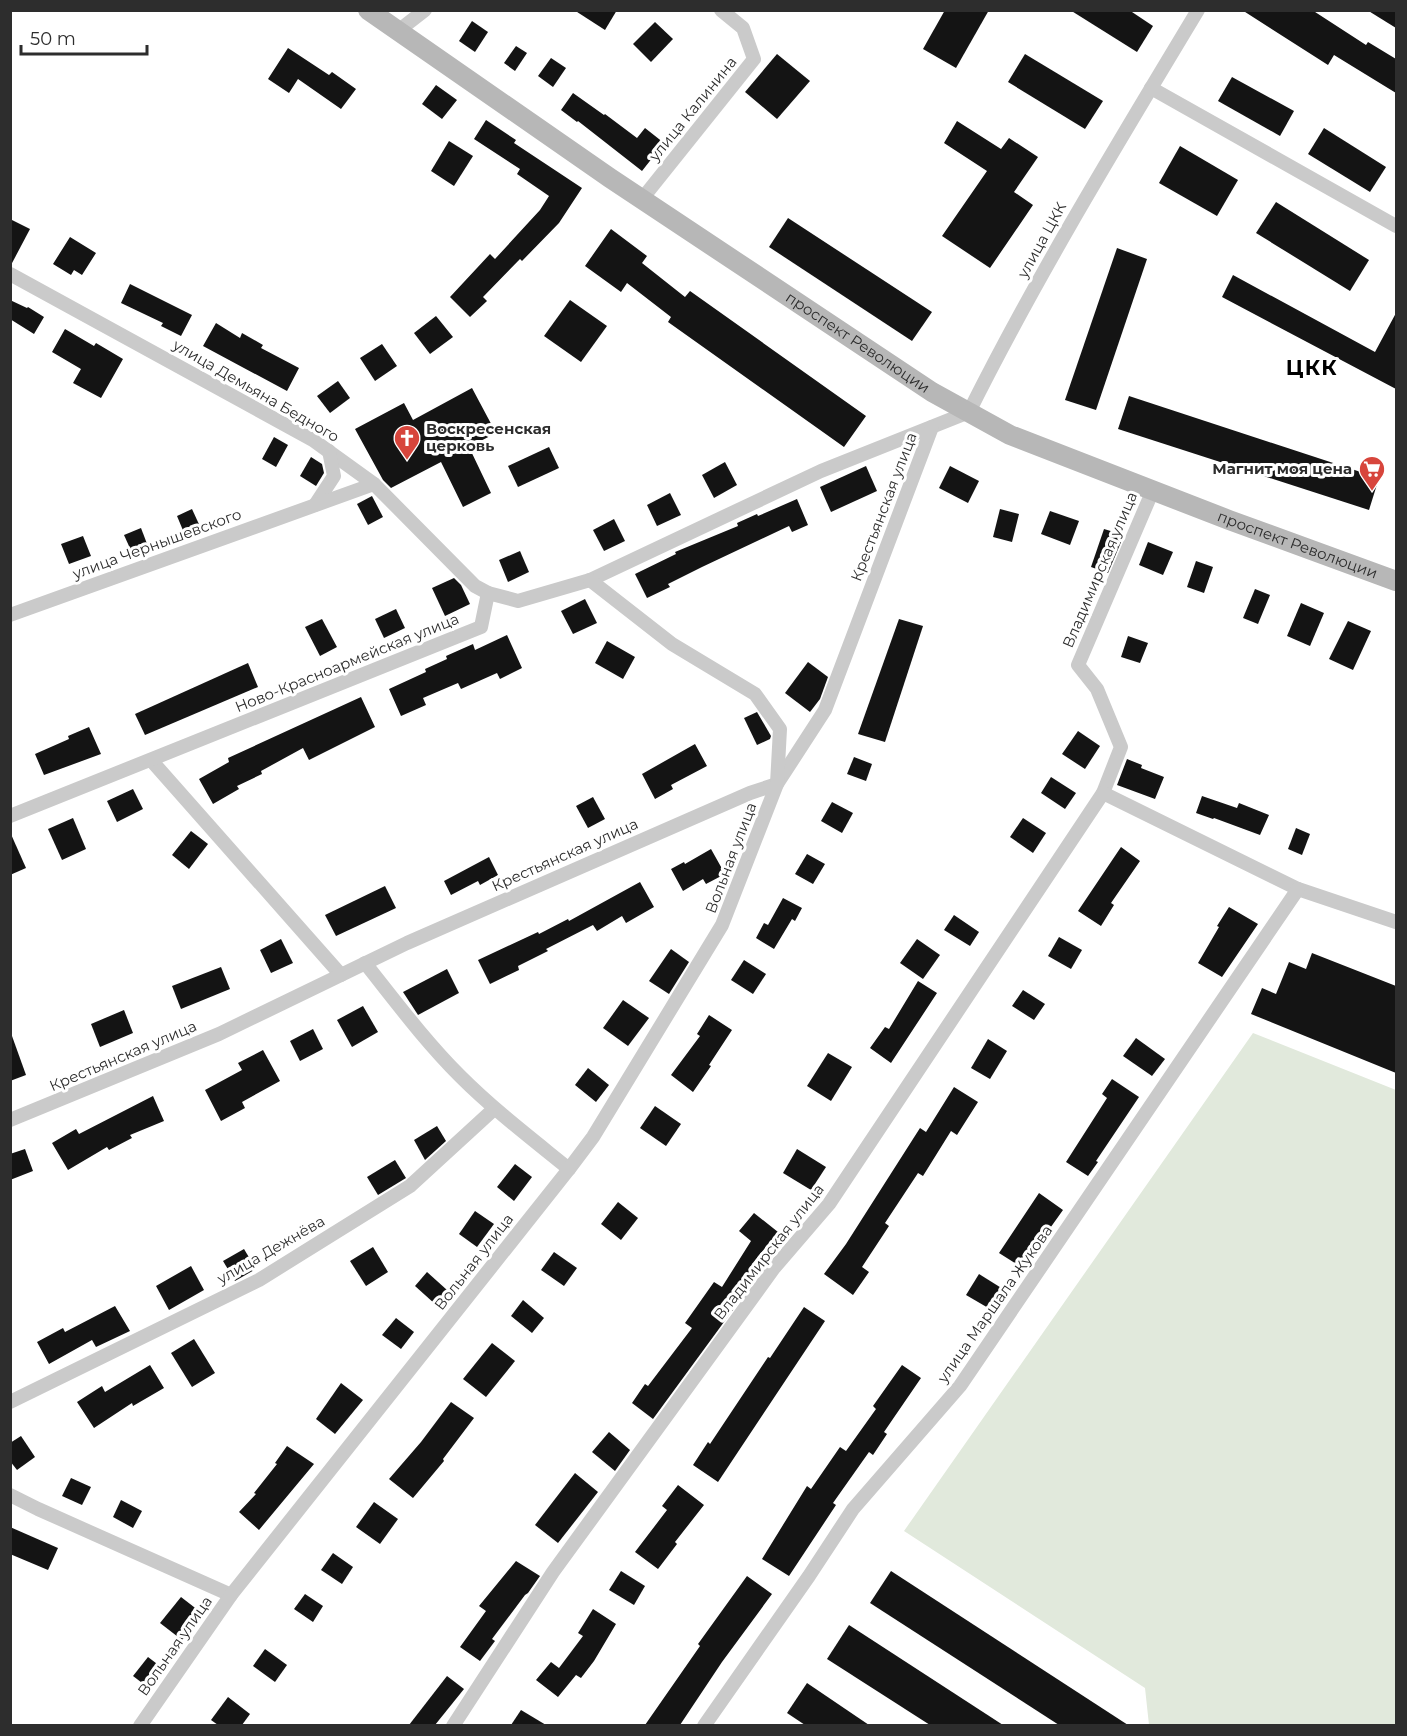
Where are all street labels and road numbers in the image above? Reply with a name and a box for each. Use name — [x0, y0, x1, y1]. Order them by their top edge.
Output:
street label: улица Калинина — [644, 53, 741, 166]
street label: улица ЦКК — [1012, 198, 1070, 282]
street label: проспект Революции — [782, 287, 934, 397]
street label: улица Демьяна Бедного — [169, 335, 343, 446]
street label: Крестьянская улица — [846, 430, 921, 584]
street label: Владимирская улица — [1058, 489, 1141, 651]
street label: улица Чернышевского — [69, 504, 244, 583]
street label: проспект Революции — [1215, 506, 1380, 582]
street label: Ново-Красноармейская улица — [232, 609, 462, 716]
street label: Вольная улица — [701, 800, 760, 916]
street label: Крестьянская улица — [489, 814, 641, 895]
street label: Крестьянская улица — [46, 1016, 199, 1095]
street label: Владимирская улица — [710, 1180, 828, 1324]
street label: Вольная улица — [430, 1210, 517, 1314]
street label: улица Дежнёва — [213, 1211, 328, 1289]
street label: улица Маршала Жукова — [932, 1221, 1056, 1387]
street label: Вольная улица — [133, 1592, 216, 1699]

